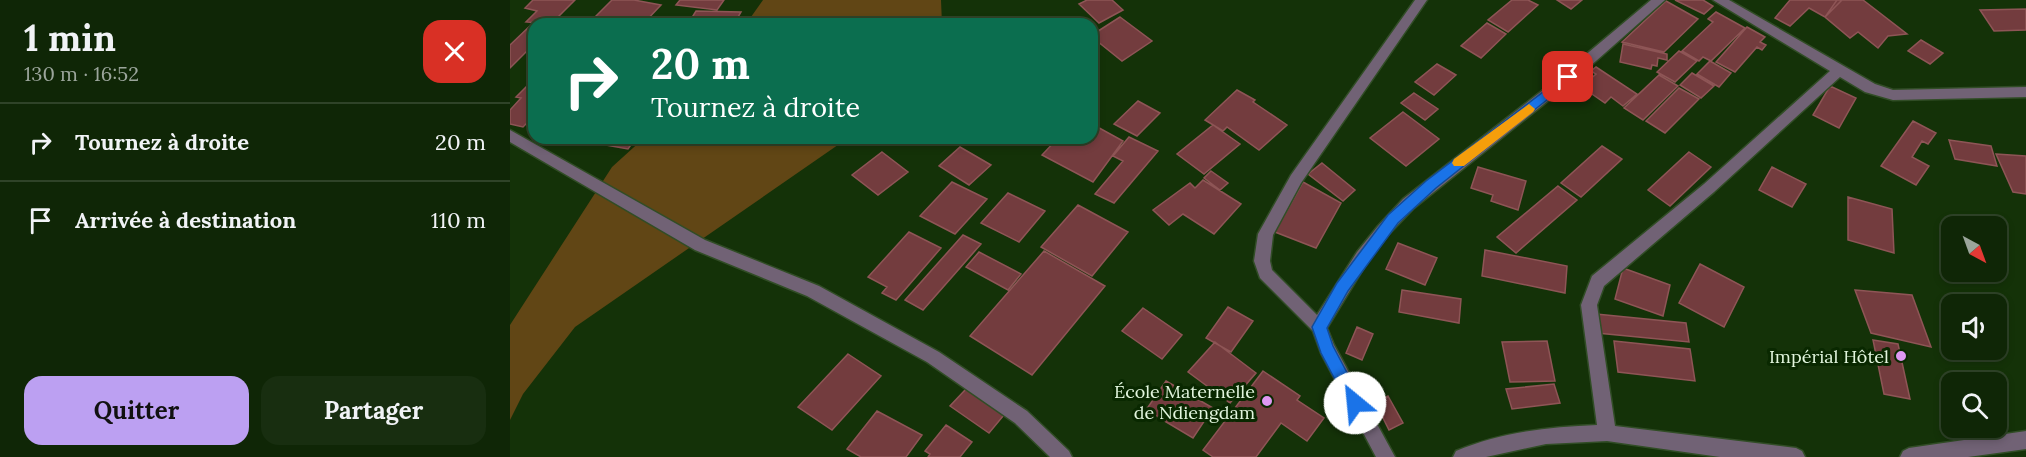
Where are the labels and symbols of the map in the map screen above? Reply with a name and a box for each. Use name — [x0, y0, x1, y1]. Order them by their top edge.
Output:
pin — [1542, 51, 1593, 102]
north arrow — [1941, 216, 2007, 282]
place label: Impérial Hôtel — [1769, 345, 1889, 368]
marker: Impérial Hôtel — [1894, 349, 1908, 363]
position arrow — [1323, 371, 1387, 435]
place label: École Maternelle de Ndiengdam — [1114, 380, 1255, 424]
marker: École Maternelle de Ndiengdam — [1260, 394, 1274, 408]

